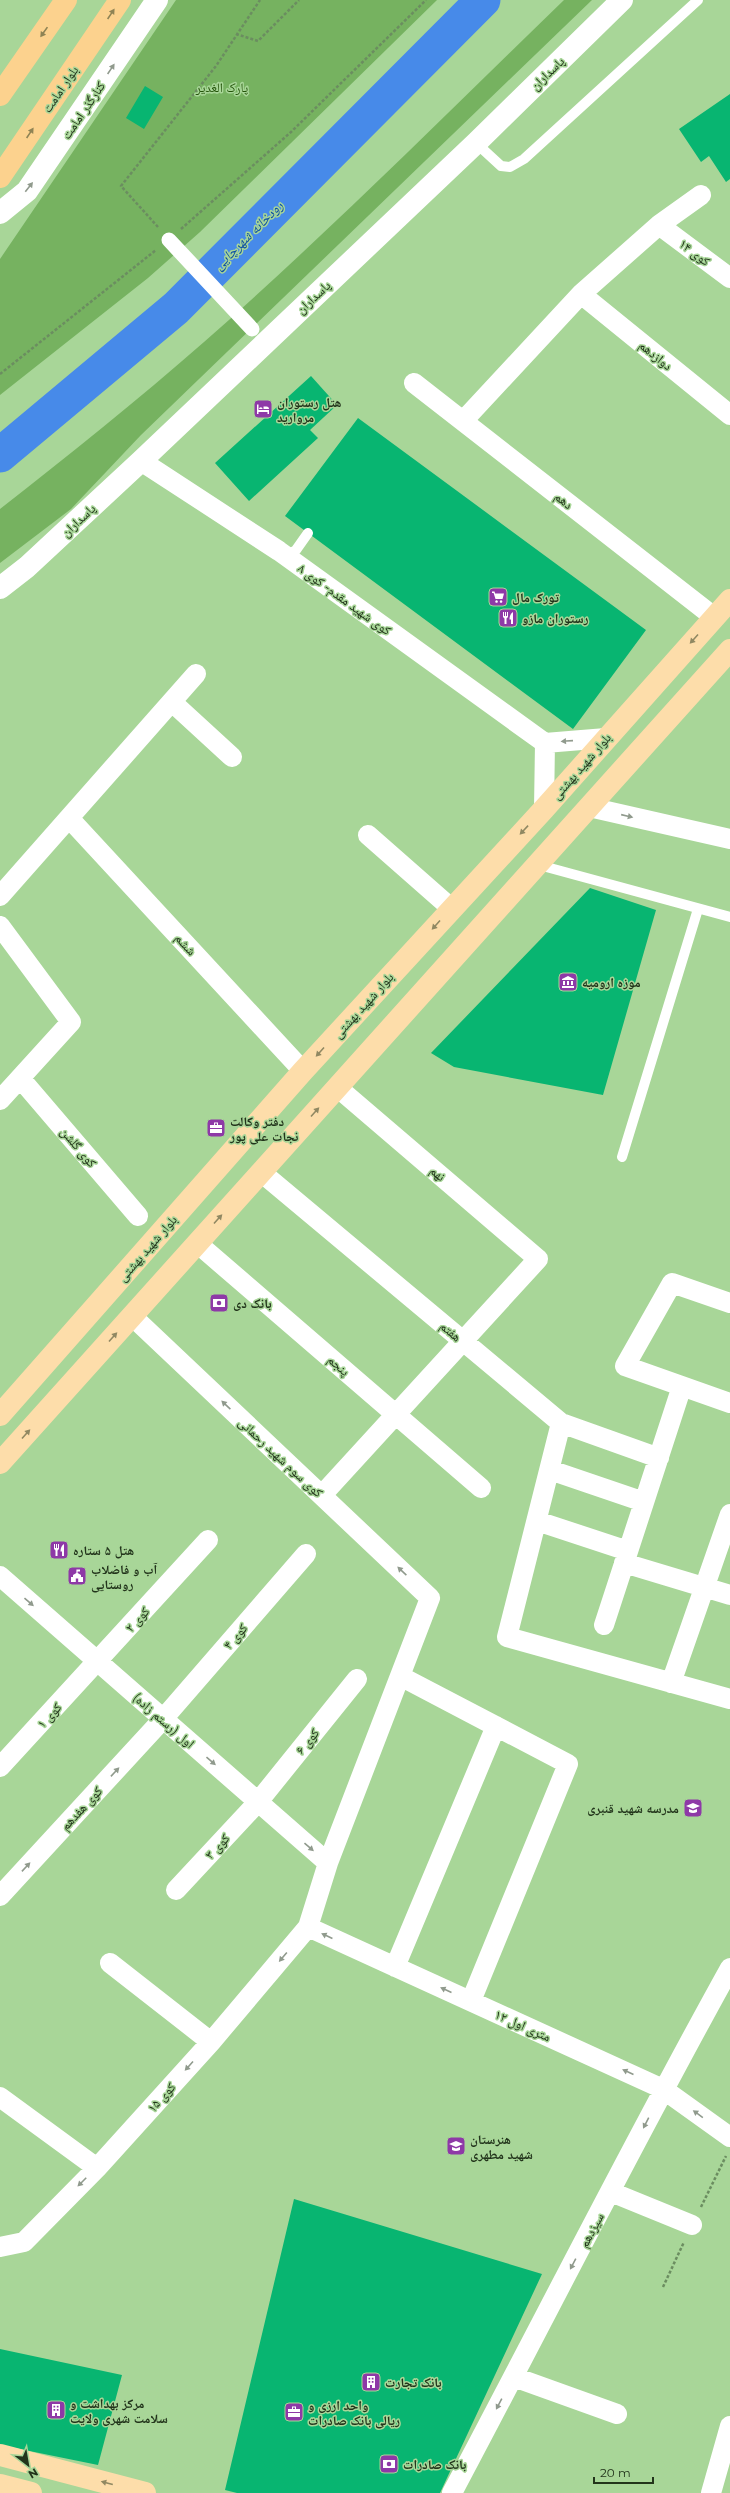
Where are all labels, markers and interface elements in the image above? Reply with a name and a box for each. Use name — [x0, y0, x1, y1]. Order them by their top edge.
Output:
one-way arrow — [107, 8, 114, 20]
one-way arrow — [40, 27, 48, 37]
street label: پاسداران — [527, 53, 568, 94]
street label: بلوار امامت — [38, 62, 82, 116]
one-way arrow — [107, 63, 115, 74]
street label: کنارگذر امامت — [58, 78, 109, 143]
park label: پارک الغدیر — [195, 79, 248, 96]
one-way arrow — [26, 128, 34, 139]
one-way arrow — [25, 182, 34, 193]
water label: رودخانه شهرچایی — [209, 196, 287, 274]
street label: کوی ۱۴ — [676, 235, 714, 270]
street label: پاسداران — [292, 277, 334, 318]
street label: دوازدهم — [635, 337, 676, 374]
place label: هتل رستوران مروارید — [277, 394, 342, 425]
hotel icon: هتل رستوران مروارید — [252, 398, 274, 420]
street label: دهم — [551, 488, 576, 513]
street label: پاسداران — [57, 500, 99, 541]
street label: کوی شهید مقدم- کوی ۸ — [295, 560, 395, 639]
supermarket icon: تورک مال — [487, 586, 509, 608]
place label: تورک مال — [512, 589, 559, 605]
restaurant icon: رستوران مازو — [497, 607, 519, 629]
place label: رستوران مازو — [522, 610, 589, 626]
one-way arrow — [690, 634, 699, 644]
street label: بلوار شهید بهشتی — [548, 729, 615, 803]
one-way arrow — [561, 738, 573, 745]
one-way arrow — [621, 813, 633, 819]
one-way arrow — [519, 825, 529, 835]
one-way arrow — [431, 920, 440, 930]
street label: ششم — [171, 930, 200, 959]
street label: بلوار شهید بهشتی — [329, 969, 397, 1042]
museum icon: موزه ارومیه — [557, 971, 579, 993]
place label: موزه ارومیه — [582, 974, 641, 990]
one-way arrow — [315, 1047, 324, 1057]
one-way arrow — [310, 1107, 319, 1118]
place label: دفتر وکالت نجات علی پور — [229, 1113, 299, 1145]
office icon: دفتر وکالت نجات علی پور — [205, 1117, 227, 1139]
street label: کوی گلشن — [57, 1124, 101, 1172]
street label: نهم — [426, 1162, 449, 1185]
street label: بلوار شهید بهشتی — [114, 1211, 181, 1285]
one-way arrow — [214, 1214, 223, 1225]
bank icon: بانک دی — [208, 1292, 230, 1314]
place label: بانک دی — [233, 1295, 272, 1311]
street label: هفتم — [436, 1317, 465, 1345]
one-way arrow — [108, 1332, 118, 1342]
street label: پنجم — [324, 1351, 353, 1380]
one-way arrow — [221, 1400, 231, 1410]
street label: کوی سوم شهید رحمانی — [235, 1414, 327, 1501]
one-way arrow — [21, 1429, 31, 1439]
restaurant icon: هتل ۵ ستاره — [48, 1539, 70, 1561]
place label: هتل ۵ ستاره — [73, 1542, 134, 1559]
place label: آب و فاضلاب روستایی — [91, 1561, 158, 1593]
public building icon: آب و فاضلاب روستایی — [66, 1565, 88, 1587]
one-way arrow — [397, 1566, 407, 1576]
one-way arrow — [25, 1597, 34, 1606]
street label: کوی ۲ — [121, 1603, 154, 1636]
street label: کوی ۴ — [220, 1619, 252, 1653]
street label: اول (رستم زاده) — [129, 1689, 198, 1752]
street label: کوی ۱ — [33, 1699, 66, 1732]
street label: کوی ۶ — [292, 1724, 323, 1758]
one-way arrow — [206, 1757, 217, 1766]
one-way arrow — [110, 1767, 119, 1777]
street label: کوی هفدهم — [57, 1782, 106, 1834]
school or university icon: مدرسه شهید قنبری — [682, 1797, 704, 1819]
place label: مدرسه شهید قنبری — [587, 1800, 679, 1816]
street label: کوی ۳ — [201, 1830, 234, 1863]
one-way arrow — [304, 1843, 314, 1852]
one-way arrow — [22, 1862, 31, 1872]
one-way arrow — [322, 1933, 333, 1939]
one-way arrow — [278, 1951, 287, 1962]
one-way arrow — [440, 1987, 451, 1993]
street label: ۱۲ متری اول — [492, 2006, 553, 2045]
one-way arrow — [184, 2061, 194, 2071]
one-way arrow — [621, 2069, 633, 2075]
street label: کوی ۱۵ — [143, 2078, 180, 2116]
one-way arrow — [693, 2110, 704, 2118]
one-way arrow — [642, 2118, 649, 2129]
place label: هنرستان شهید مطهری — [470, 2131, 533, 2162]
school or university icon: هنرستان شهید مطهری — [445, 2135, 467, 2157]
one-way arrow — [77, 2177, 87, 2187]
street label: سیزدهم — [575, 2210, 608, 2251]
one-way arrow — [570, 2258, 577, 2270]
building icon: بانک تجارت — [360, 2371, 382, 2393]
place label: بانک تجارت — [385, 2374, 442, 2390]
place label: مرکز بهداشت و سلامت شهری ولایت — [70, 2395, 168, 2426]
place label: واحد ارزی و ریالی بانک صادرات — [308, 2397, 400, 2429]
one-way arrow — [496, 2398, 503, 2409]
building icon: مرکز بهداشت و سلامت شهری ولایت — [45, 2399, 67, 2421]
office icon: واحد ارزی و ریالی بانک صادرات — [283, 2401, 305, 2423]
north arrow — [8, 2445, 48, 2485]
bank icon: بانک صادرات — [378, 2453, 400, 2475]
place label: بانک صادرات — [403, 2456, 467, 2472]
scale bar — [594, 2459, 653, 2485]
text: N — [26, 2465, 41, 2482]
text: 20 m — [600, 2465, 631, 2480]
one-way arrow — [101, 2480, 113, 2486]

